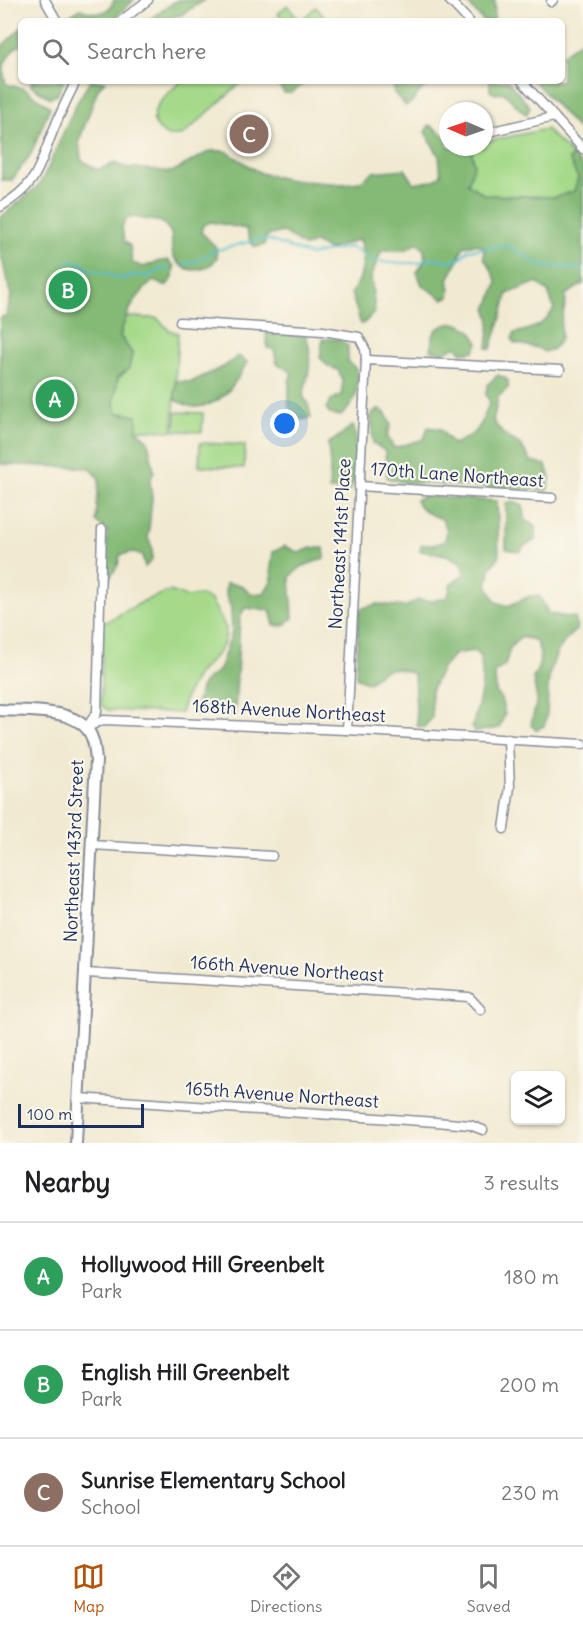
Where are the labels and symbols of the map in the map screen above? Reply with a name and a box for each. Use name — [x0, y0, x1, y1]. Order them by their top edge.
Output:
north arrow — [439, 102, 493, 156]
pin: C — [230, 112, 268, 156]
pin: B — [48, 268, 88, 312]
pin: A — [36, 376, 74, 422]
your location — [270, 409, 299, 438]
street label: 170th Lane Northeast — [370, 457, 544, 492]
street label: Northeast 141st Place — [324, 458, 355, 630]
street label: 168th Avenue Northeast — [192, 694, 386, 727]
street label: Northeast 143rd Street — [59, 759, 88, 943]
street label: 166th Avenue Northeast — [190, 950, 384, 987]
street label: 165th Avenue Northeast — [185, 1076, 379, 1113]
scale bar — [18, 1101, 144, 1128]

